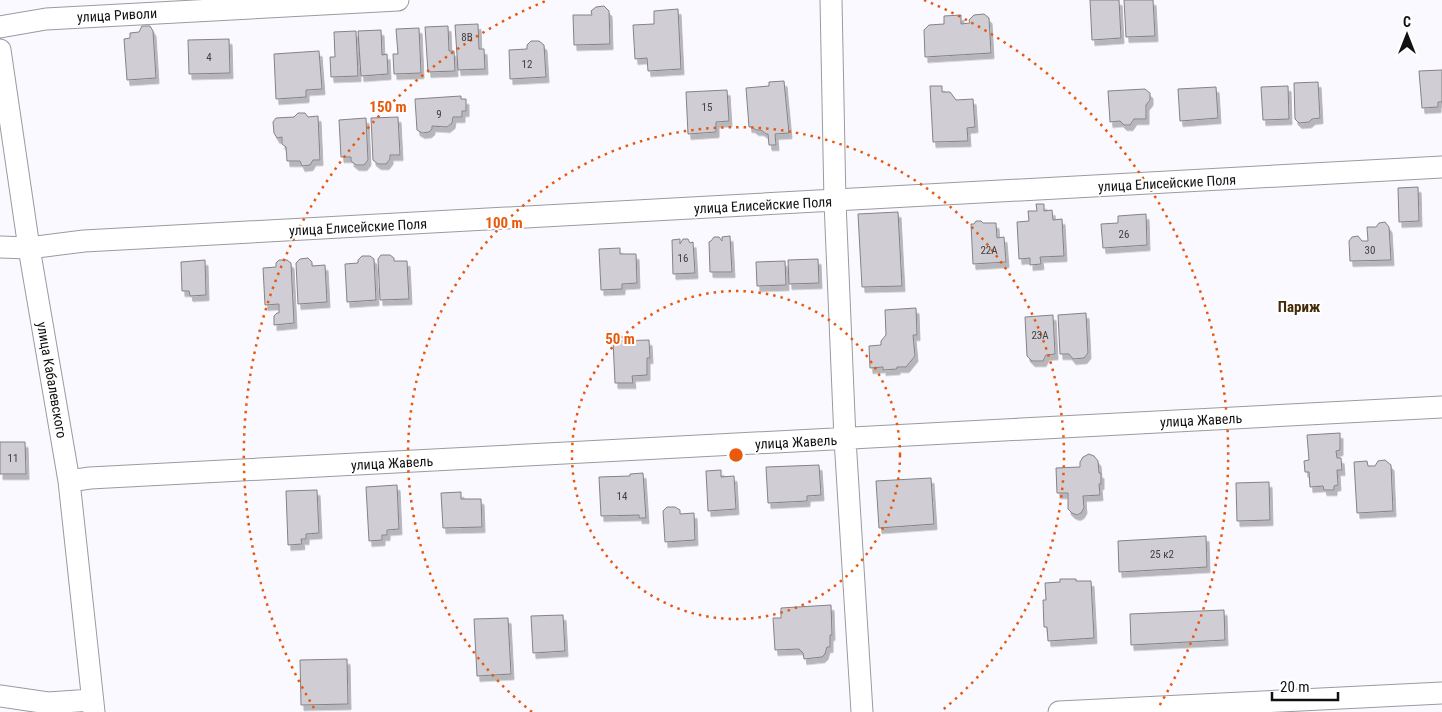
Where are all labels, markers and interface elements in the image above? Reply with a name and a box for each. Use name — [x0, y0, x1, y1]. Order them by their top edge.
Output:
street label: улица Риволи — [77, 5, 157, 25]
north arrow — [1382, 10, 1432, 60]
text: С — [1403, 14, 1411, 30]
house number: 8В — [461, 31, 473, 44]
house number: 4 — [206, 51, 212, 64]
house number: 12 — [522, 58, 532, 71]
text: 150 m — [369, 98, 407, 116]
house number: 15 — [702, 101, 712, 114]
house number: 9 — [436, 108, 442, 121]
street label: улица Елисейские Поля — [1098, 171, 1236, 195]
street label: улица Елисейские Поля — [694, 193, 832, 217]
text: 100 m — [485, 214, 523, 232]
street label: улица Елисейские Поля — [289, 215, 427, 239]
house number: 26 — [1119, 228, 1129, 241]
house number: 22А — [980, 244, 998, 257]
house number: 30 — [1365, 244, 1375, 257]
house number: 16 — [678, 252, 688, 265]
district label: Париж — [1278, 298, 1320, 316]
street label: улица Кабалевского — [34, 320, 70, 440]
house number: 23А — [1031, 329, 1049, 342]
text: 50 m — [605, 330, 635, 348]
street label: улица Жавель — [1159, 410, 1243, 430]
street label: улица Жавель — [754, 432, 838, 452]
centre of rings — [727, 446, 745, 464]
house number: 11 — [8, 452, 18, 465]
street label: улица Жавель — [350, 453, 434, 473]
house number: 14 — [617, 490, 628, 503]
house number: 25 к2 — [1150, 548, 1174, 561]
scale bar — [1272, 670, 1338, 702]
text: 20 m — [1280, 678, 1310, 696]

